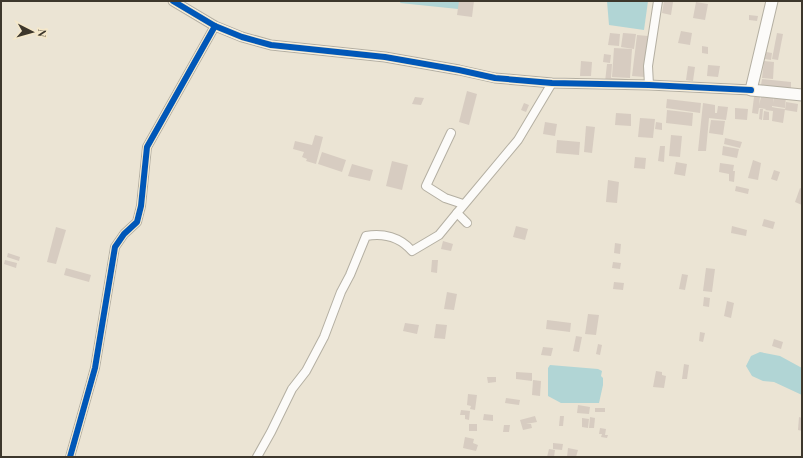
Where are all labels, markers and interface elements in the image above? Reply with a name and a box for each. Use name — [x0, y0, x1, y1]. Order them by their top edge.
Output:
north arrow — [12, 12, 52, 52]
text: N — [35, 28, 50, 38]

